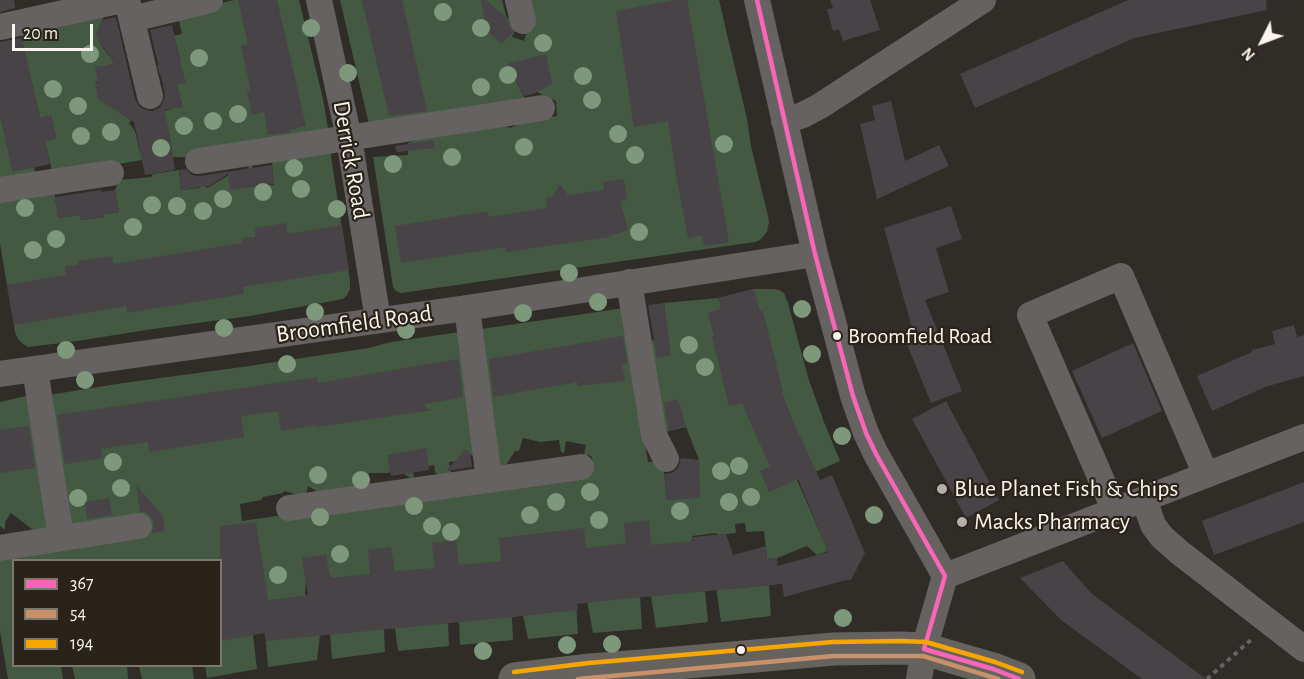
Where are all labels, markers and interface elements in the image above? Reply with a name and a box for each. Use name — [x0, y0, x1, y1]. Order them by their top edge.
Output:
scale bar — [15, 12, 96, 50]
north arrow — [1232, 12, 1292, 72]
text: 20 m — [23, 25, 58, 43]
text: N — [1239, 45, 1258, 64]
street label: Derrick Road — [326, 99, 376, 221]
street label: Broomfield Road — [274, 299, 434, 349]
place label: Broomfield Road — [848, 323, 992, 349]
marker: Broomfield Road — [831, 330, 843, 342]
place label: Blue Planet Fish & Chips — [954, 475, 1178, 503]
marker: Blue Planet Fish & Chips — [935, 482, 949, 496]
place label: Macks Pharmacy — [974, 508, 1130, 536]
marker: Macks Pharmacy — [955, 515, 969, 529]
legend — [12, 559, 222, 667]
text: 367 — [70, 575, 93, 593]
text: 54 — [70, 605, 86, 623]
text: 194 — [70, 635, 93, 653]
unlabelled marker — [735, 644, 747, 656]

